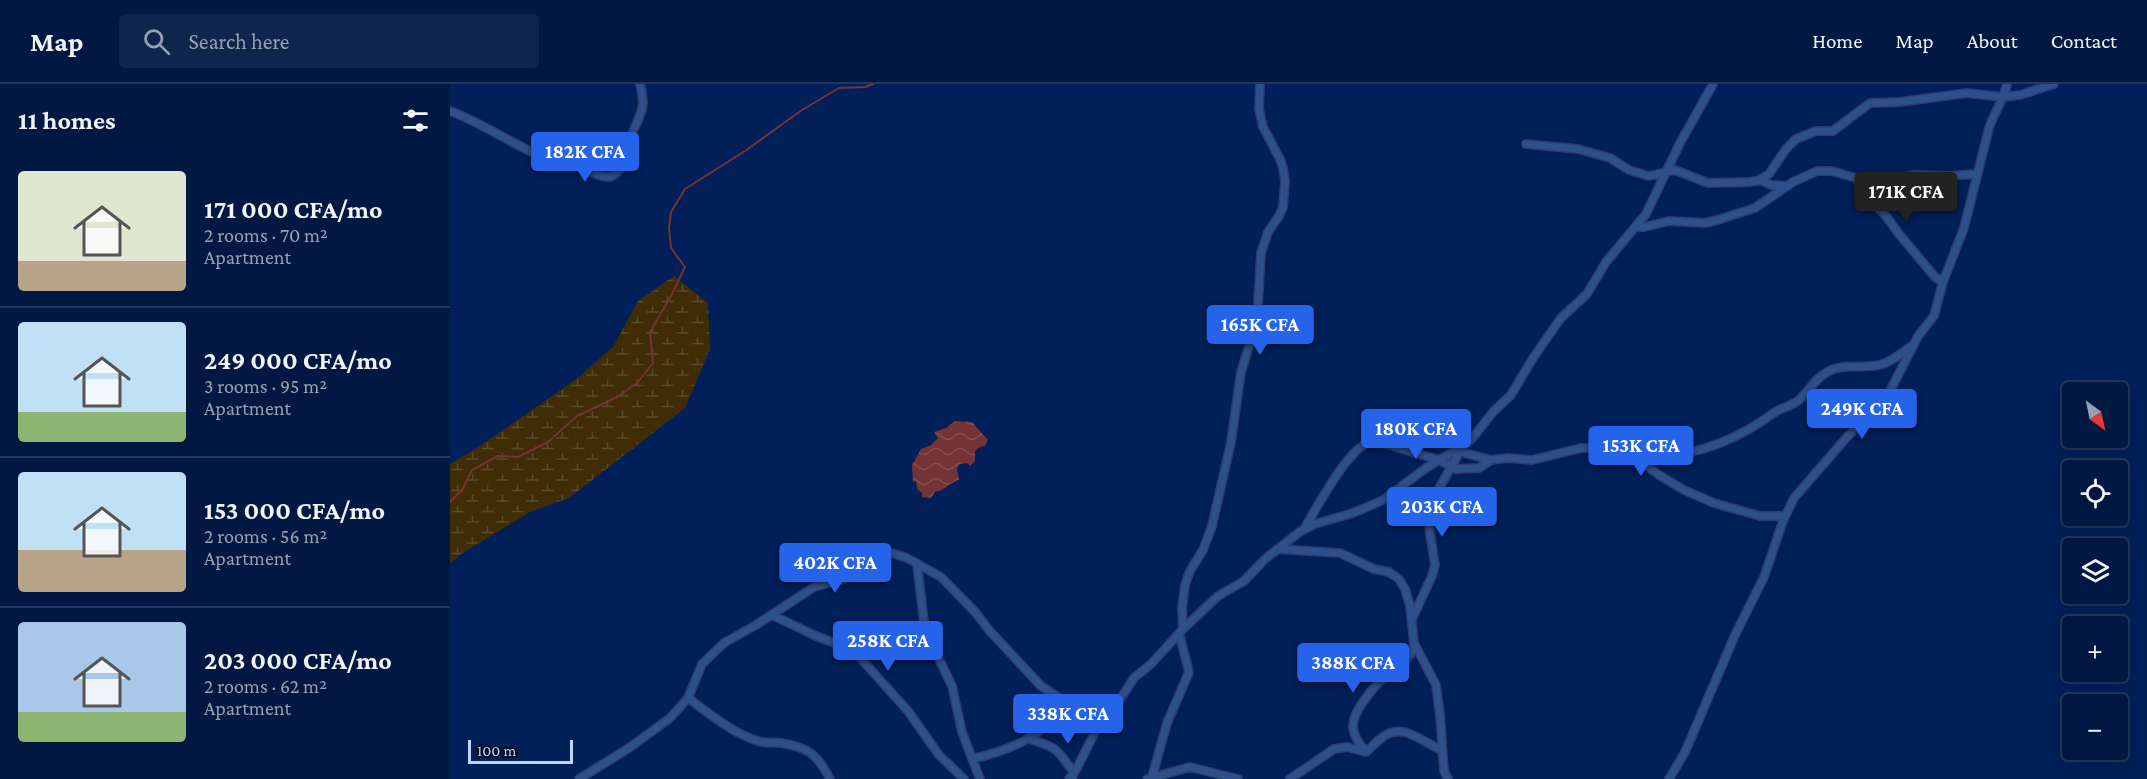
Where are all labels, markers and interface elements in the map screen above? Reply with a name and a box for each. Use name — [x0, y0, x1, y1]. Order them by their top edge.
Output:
search box — [119, 14, 539, 68]
icon: search — [140, 25, 173, 58]
text: Map — [30, 26, 83, 57]
text: Search here — [188, 29, 289, 54]
text: Home — [1812, 29, 1862, 53]
text: Map — [1895, 29, 1934, 53]
text: About — [1967, 29, 2018, 53]
text: Contact — [2051, 29, 2117, 53]
icon: filters — [399, 104, 432, 137]
text: 11 homes — [18, 106, 116, 135]
pin: 182K CFA — [523, 132, 647, 183]
text: 182K CFA — [545, 140, 625, 162]
pin: 171K CFA — [1844, 172, 1968, 223]
text: 171K CFA — [1868, 180, 1944, 202]
icon: home — [66, 195, 138, 267]
text: 171 000 CFA/mo — [204, 195, 382, 224]
text: 2 rooms · 70 m² — [204, 224, 328, 246]
text: Apartment — [204, 246, 291, 268]
pin: 165K CFA — [1198, 305, 1322, 356]
text: 165K CFA — [1221, 313, 1299, 335]
icon: home — [66, 346, 138, 418]
text: 249 000 CFA/mo — [204, 346, 392, 375]
text: 3 rooms · 95 m² — [204, 375, 327, 397]
north arrow — [2062, 382, 2128, 448]
map controls — [2062, 382, 2128, 760]
pin: 249K CFA — [1800, 389, 1924, 440]
text: Apartment — [204, 397, 291, 419]
text: 249K CFA — [1821, 397, 1903, 419]
pin: 180K CFA — [1354, 409, 1478, 460]
text: 180K CFA — [1375, 417, 1457, 439]
pin: 153K CFA — [1579, 426, 1703, 477]
text: 153K CFA — [1602, 434, 1680, 456]
button: locate — [2062, 460, 2128, 526]
pin: 203K CFA — [1380, 487, 1504, 538]
text: 203K CFA — [1401, 495, 1483, 517]
icon: home — [66, 496, 138, 568]
text: 153 000 CFA/mo — [204, 496, 385, 525]
text: 2 rooms · 56 m² — [204, 525, 327, 547]
button: layers — [2062, 538, 2128, 604]
pin: 402K CFA — [773, 543, 897, 594]
text: Apartment — [204, 547, 291, 569]
text: 402K CFA — [793, 551, 877, 573]
button: + — [2062, 616, 2128, 682]
pin: 258K CFA — [826, 621, 950, 672]
text: 258K CFA — [847, 629, 929, 651]
pin: 388K CFA — [1291, 643, 1415, 694]
icon: home — [66, 646, 138, 718]
text: 203 000 CFA/mo — [204, 646, 392, 675]
text: 388K CFA — [1311, 651, 1395, 673]
text: 2 rooms · 62 m² — [204, 675, 327, 697]
pin: 338K CFA — [1006, 694, 1130, 745]
button: − — [2062, 694, 2128, 760]
text: Apartment — [204, 697, 291, 719]
text: 338K CFA — [1027, 702, 1109, 724]
scale bar — [468, 737, 573, 764]
text: 100 m — [477, 742, 516, 759]

